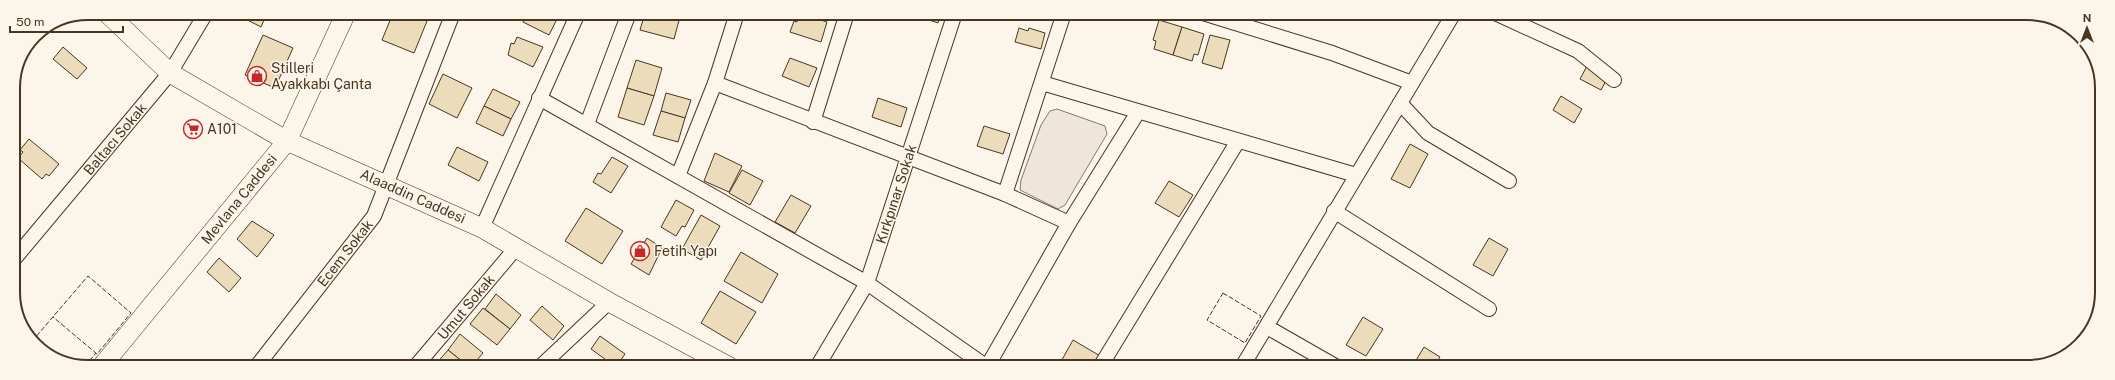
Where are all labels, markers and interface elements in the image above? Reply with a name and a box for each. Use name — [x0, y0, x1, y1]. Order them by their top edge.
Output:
scale bar — [10, 8, 123, 34]
north arrow — [2067, 8, 2107, 48]
text: N — [2083, 12, 2091, 24]
text: 50 m — [16, 15, 44, 29]
place label: Stilleri Ayakkabı Çanta — [271, 60, 372, 92]
shop icon: Stilleri Ayakkabı Çanta — [246, 65, 268, 87]
street label: Baltacı Sokak — [80, 100, 150, 178]
supermarket icon: A101 — [182, 118, 204, 140]
place label: A101 — [207, 121, 237, 137]
street label: Kırkpınar Sokak — [872, 142, 920, 246]
street label: Mevlana Caddesi — [198, 151, 280, 247]
street label: Alaaddin Caddesi — [358, 166, 468, 226]
street label: Ecem Sokak — [314, 216, 376, 290]
shop icon: Fetih Yapı — [629, 240, 651, 262]
place label: Fetih Yapı — [654, 243, 717, 259]
street label: Umut Sokak — [434, 271, 498, 343]

